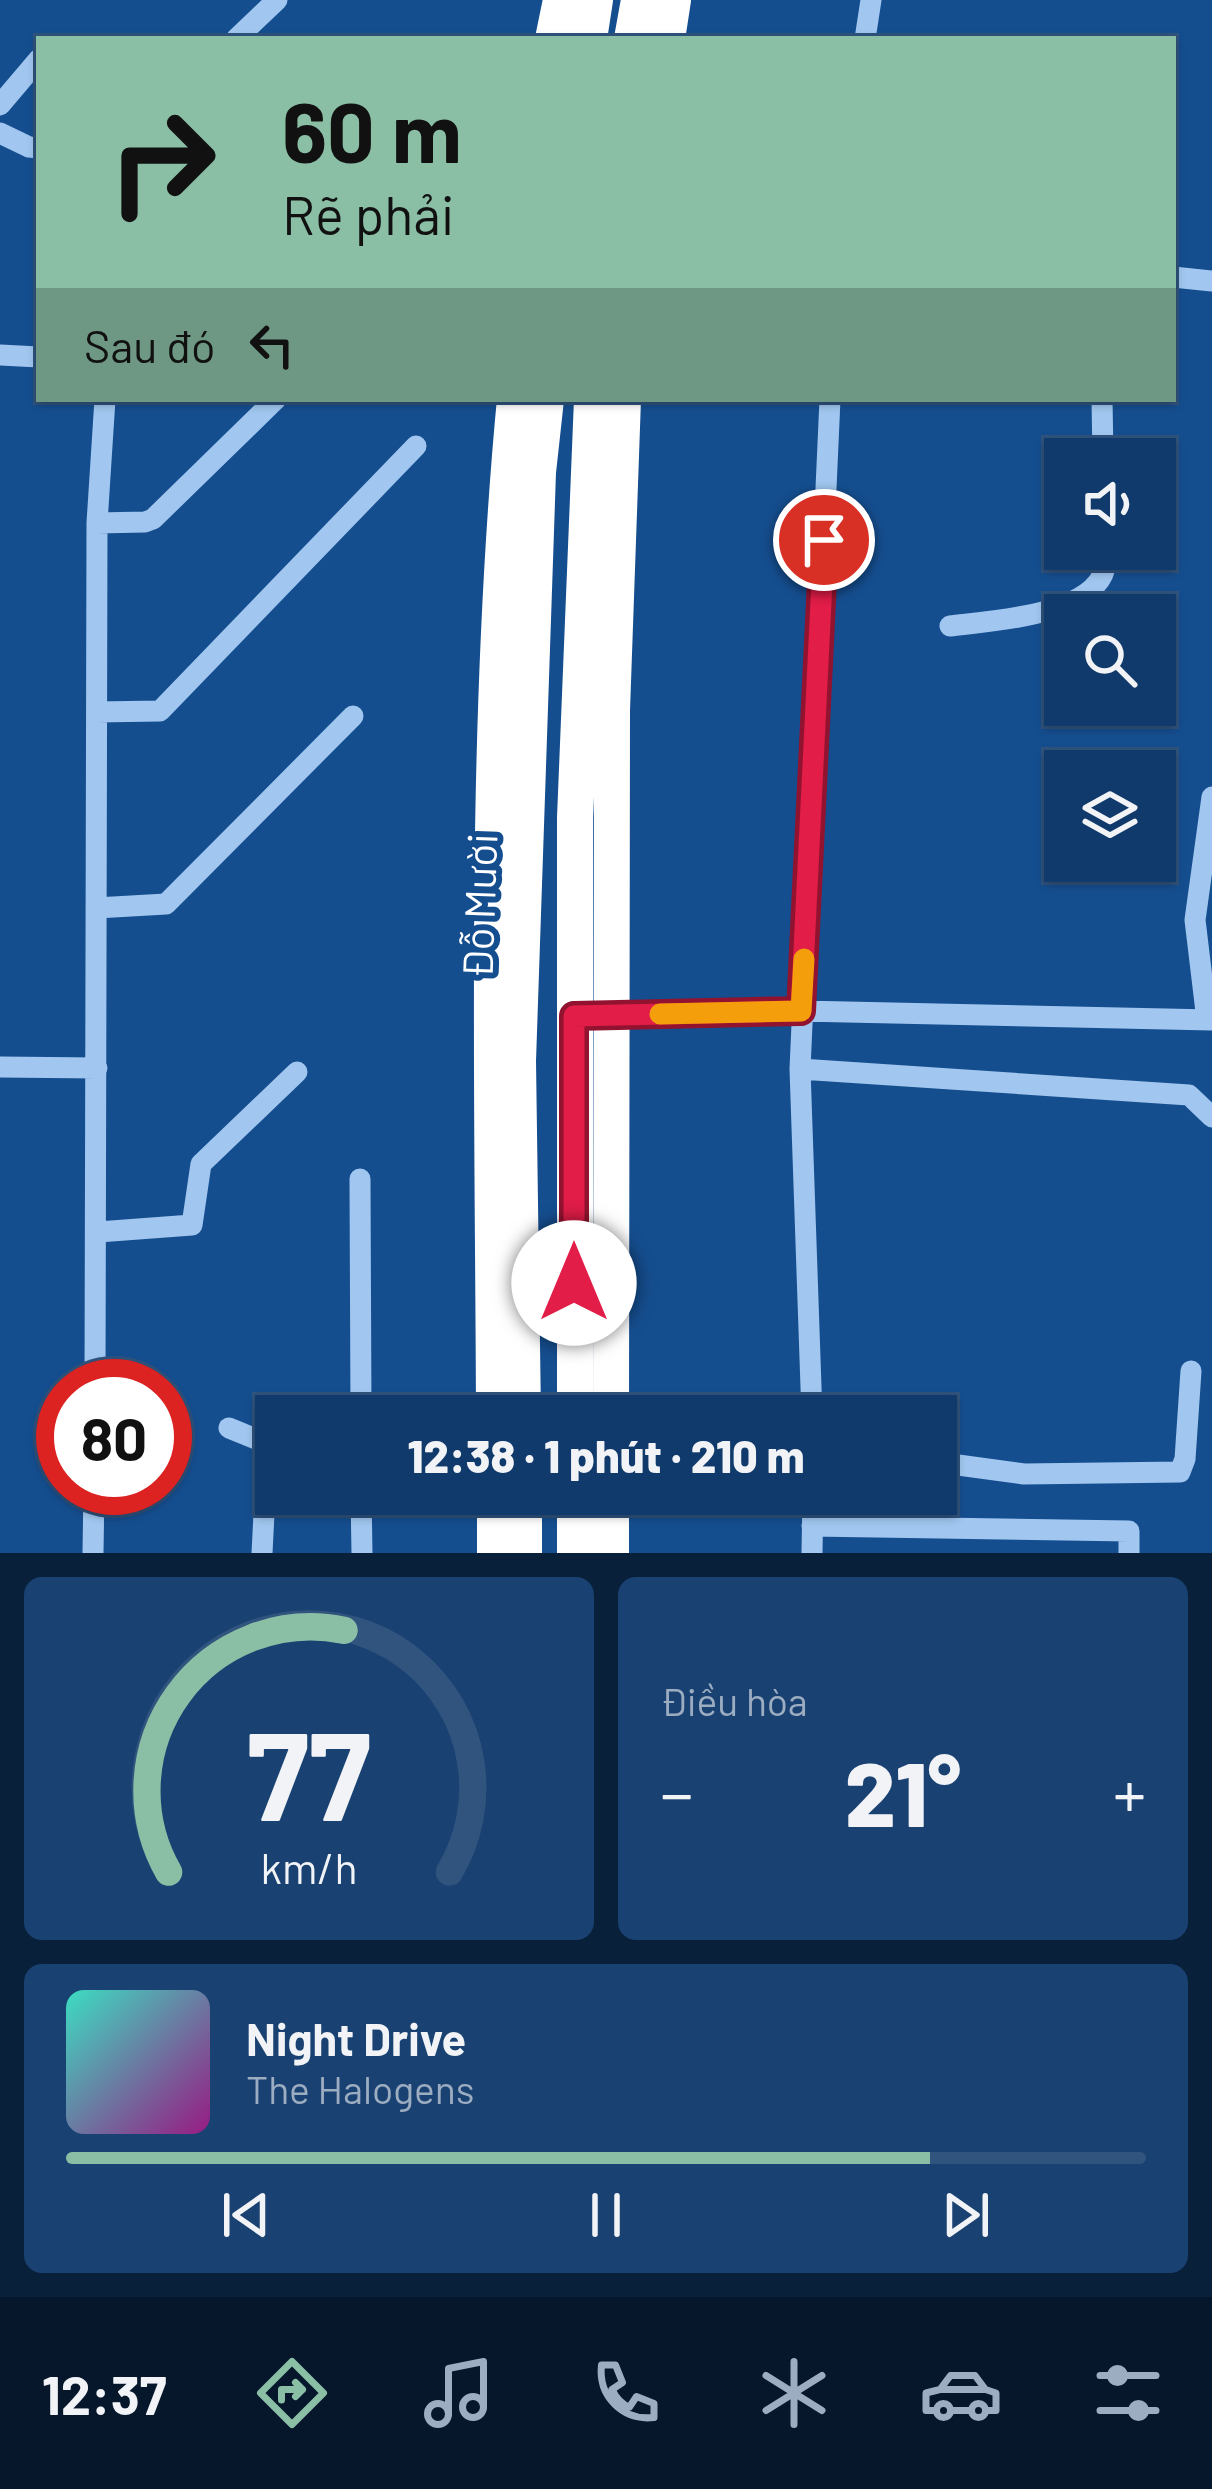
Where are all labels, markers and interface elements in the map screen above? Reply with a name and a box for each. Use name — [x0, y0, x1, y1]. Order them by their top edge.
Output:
text: 60 m — [282, 79, 462, 180]
icon: right — [84, 84, 240, 240]
text: Rẽ phải — [282, 181, 455, 246]
icon: left — [239, 312, 305, 378]
text: Sau đó — [84, 318, 215, 372]
map controls — [1044, 438, 1176, 882]
button: sound — [1044, 438, 1176, 570]
pin — [773, 489, 875, 591]
icon: arrive — [791, 507, 857, 573]
button: search — [1044, 594, 1176, 726]
button: layers — [1044, 750, 1176, 882]
street label: Đỗ Mười — [450, 832, 506, 980]
position arrow — [511, 1220, 637, 1346]
speed limit sign: 80 — [36, 1359, 192, 1515]
text: 12:38 · 1 phút · 210 m — [407, 1428, 805, 1482]
text: Điều hòa — [660, 1677, 808, 1724]
text: 77 — [247, 1696, 371, 1846]
text: 21° — [845, 1737, 961, 1845]
text: − — [660, 1752, 693, 1831]
text: + — [1113, 1752, 1146, 1831]
text: km/h — [260, 1840, 358, 1892]
text: Night Drive — [246, 2011, 466, 2065]
text: The Halogens — [246, 2065, 475, 2112]
icon: previous — [213, 2182, 279, 2248]
icon: pause — [573, 2182, 639, 2248]
icon: next — [933, 2182, 999, 2248]
icon: directions — [250, 2351, 334, 2435]
icon: music — [417, 2351, 501, 2435]
icon: phone — [584, 2351, 668, 2435]
icon: climate — [752, 2351, 836, 2435]
icon: car — [919, 2351, 1003, 2435]
icon: filters — [1086, 2351, 1170, 2435]
text: 12:37 — [42, 2361, 167, 2426]

